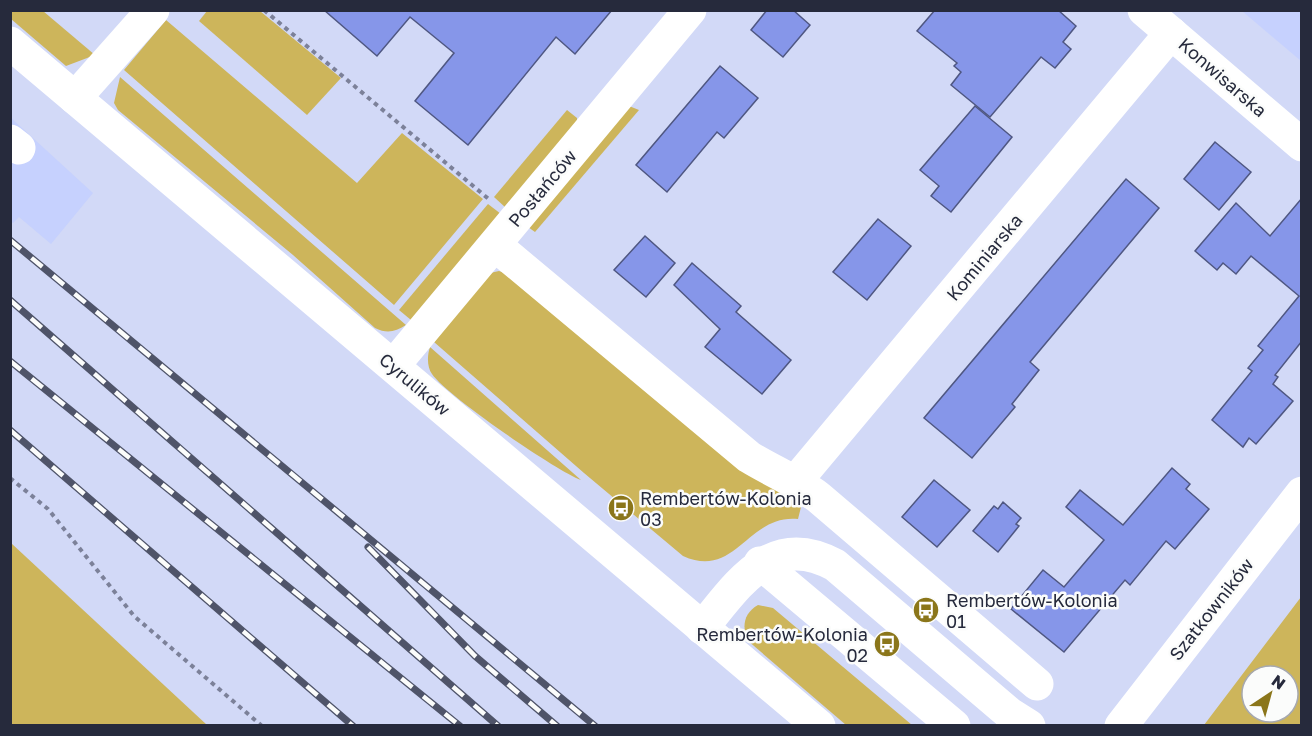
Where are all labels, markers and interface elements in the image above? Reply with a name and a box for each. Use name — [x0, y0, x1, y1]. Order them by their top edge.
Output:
street label: Konwisarska — [1174, 33, 1272, 121]
street label: Posłańców — [503, 144, 581, 231]
street label: Kominiarska — [941, 209, 1027, 305]
street label: Cyrulików — [375, 348, 455, 420]
place label: Rembertów-Kolonia 03 — [640, 487, 812, 530]
bus stop icon: Rembertów-Kolonia 03 — [606, 493, 636, 523]
street label: Szatkowników — [1164, 553, 1258, 664]
place label: Rembertów-Kolonia 01 — [946, 589, 1118, 632]
bus stop icon: Rembertów-Kolonia 01 — [911, 595, 941, 625]
place label: Rembertów-Kolonia 02 — [696, 623, 868, 666]
bus stop icon: Rembertów-Kolonia 02 — [872, 629, 902, 659]
north arrow — [1240, 664, 1300, 724]
text: N — [1268, 670, 1290, 694]

